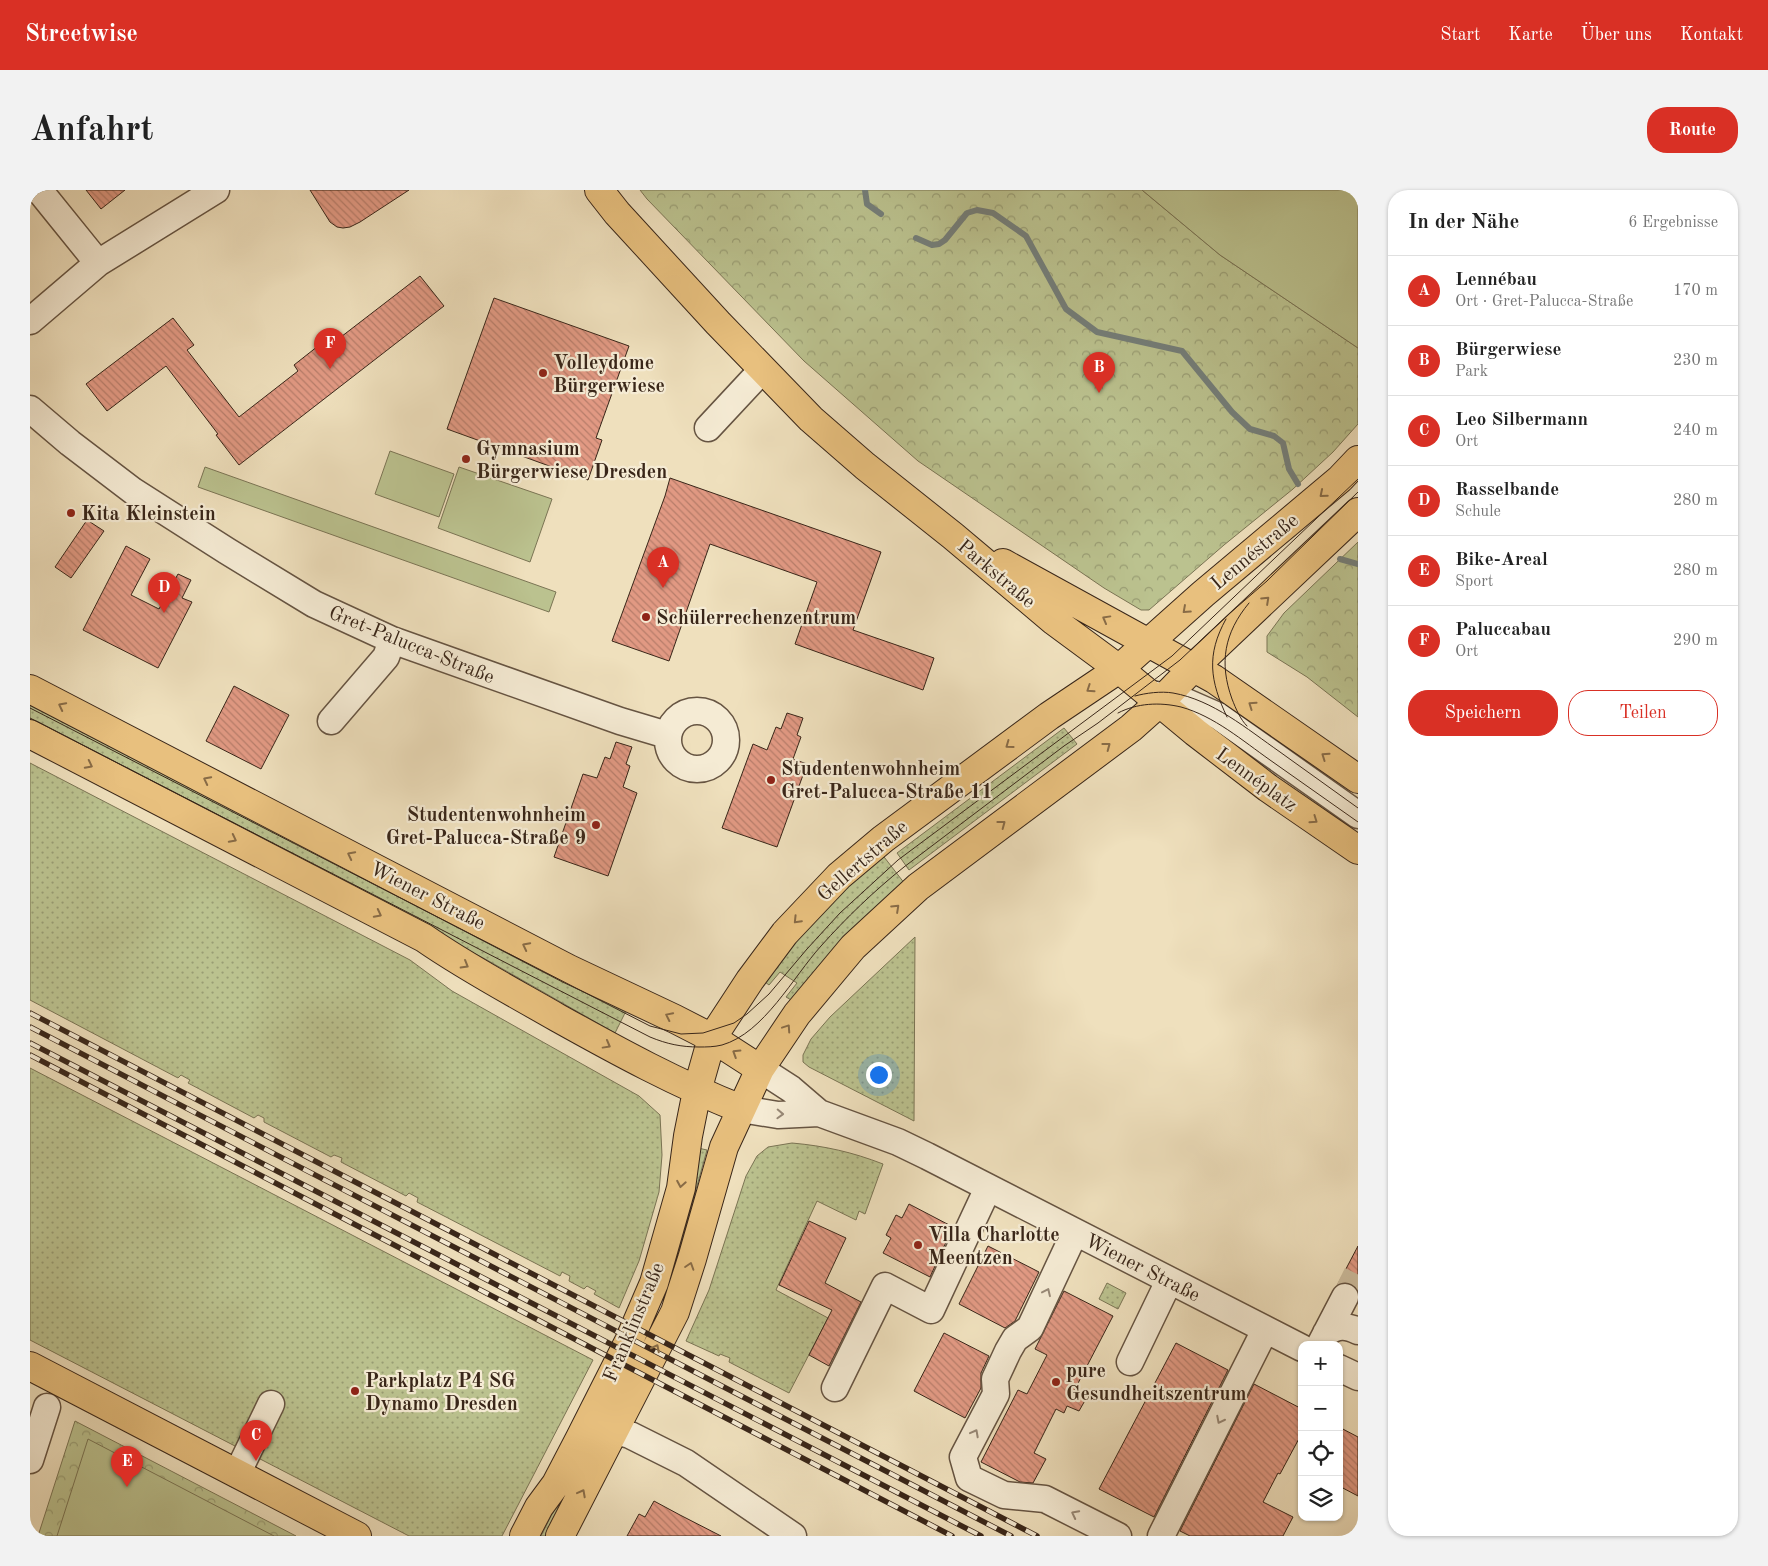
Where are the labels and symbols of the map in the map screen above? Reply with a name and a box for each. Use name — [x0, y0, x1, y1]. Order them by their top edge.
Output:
pin: F — [314, 328, 346, 369]
pin: B — [1083, 352, 1115, 393]
place label: Volleydome Bürgerwiese — [553, 354, 665, 397]
marker: Volleydome Bürgerwiese — [537, 367, 549, 379]
place label: Gymnasium Bürgerwiese Dresden — [476, 440, 667, 483]
marker: Gymnasium Bürgerwiese Dresden — [460, 453, 472, 465]
one-way arrow — [1320, 488, 1329, 497]
place label: Kita Kleinstein — [81, 505, 216, 525]
marker: Kita Kleinstein — [65, 507, 77, 519]
street label: Lennéstraße — [1208, 511, 1303, 595]
street label: Parkstraße — [953, 536, 1038, 613]
pin: A — [647, 547, 679, 588]
pin: D — [148, 572, 180, 613]
one-way arrow — [1260, 597, 1269, 606]
street label: Gret-Palucca-Straße — [326, 603, 497, 688]
one-way arrow — [1182, 604, 1191, 613]
place label: Schülerrechenzentrum — [656, 609, 856, 629]
marker: Schülerrechenzentrum — [640, 611, 652, 623]
one-way arrow — [1102, 615, 1111, 625]
one-way arrow — [1086, 683, 1095, 692]
one-way arrow — [59, 702, 68, 712]
one-way arrow — [1248, 702, 1258, 711]
one-way arrow — [1005, 739, 1015, 748]
one-way arrow — [1101, 743, 1110, 751]
street label: Lennéplatz — [1212, 745, 1300, 817]
one-way arrow — [1321, 753, 1331, 762]
one-way arrow — [84, 759, 93, 769]
place label: Studentenwohnheim Gret-Palucca-Straße 11 — [781, 760, 993, 803]
marker: Studentenwohnheim Gret-Palucca-Straße 11 — [765, 774, 777, 786]
one-way arrow — [203, 777, 212, 787]
place label: Studentenwohnheim Gret-Palucca-Straße 9 — [386, 806, 586, 849]
one-way arrow — [1308, 814, 1318, 823]
street label: Gellertstraße — [814, 817, 912, 906]
marker: Studentenwohnheim Gret-Palucca-Straße 9 — [590, 819, 602, 831]
one-way arrow — [996, 821, 1006, 830]
one-way arrow — [228, 833, 237, 843]
one-way arrow — [347, 851, 356, 861]
street label: Wiener Straße — [366, 859, 488, 934]
one-way arrow — [890, 905, 899, 914]
one-way arrow — [372, 908, 381, 918]
one-way arrow — [794, 914, 803, 923]
one-way arrow — [522, 942, 531, 952]
one-way arrow — [459, 959, 468, 969]
one-way arrow — [665, 1011, 674, 1022]
one-way arrow — [781, 1025, 790, 1034]
one-way arrow — [601, 1039, 610, 1049]
one-way arrow — [732, 1050, 741, 1060]
your location — [866, 1062, 892, 1088]
one-way arrow — [776, 1108, 784, 1119]
one-way arrow — [677, 1179, 687, 1188]
place label: Villa Charlotte Meentzen — [928, 1226, 1060, 1269]
street label: Wiener Straße — [1081, 1231, 1203, 1306]
marker: Villa Charlotte Meentzen — [912, 1239, 924, 1251]
street label: Franklinstraße — [601, 1260, 669, 1386]
one-way arrow — [684, 1262, 694, 1271]
one-way arrow — [1041, 1288, 1051, 1297]
one-way arrow — [650, 1344, 660, 1353]
place label: pure Gesundheitszentrum — [1066, 1362, 1246, 1405]
place label: Parkplatz P4 SG Dynamo Dresden — [365, 1372, 518, 1415]
marker: pure Gesundheitszentrum — [1050, 1376, 1062, 1388]
marker: Parkplatz P4 SG Dynamo Dresden — [349, 1385, 361, 1397]
one-way arrow — [1216, 1415, 1226, 1424]
pin: C — [240, 1420, 272, 1461]
one-way arrow — [969, 1429, 979, 1438]
pin: E — [111, 1446, 143, 1487]
one-way arrow — [576, 1489, 586, 1498]
one-way arrow — [1071, 1510, 1080, 1520]

